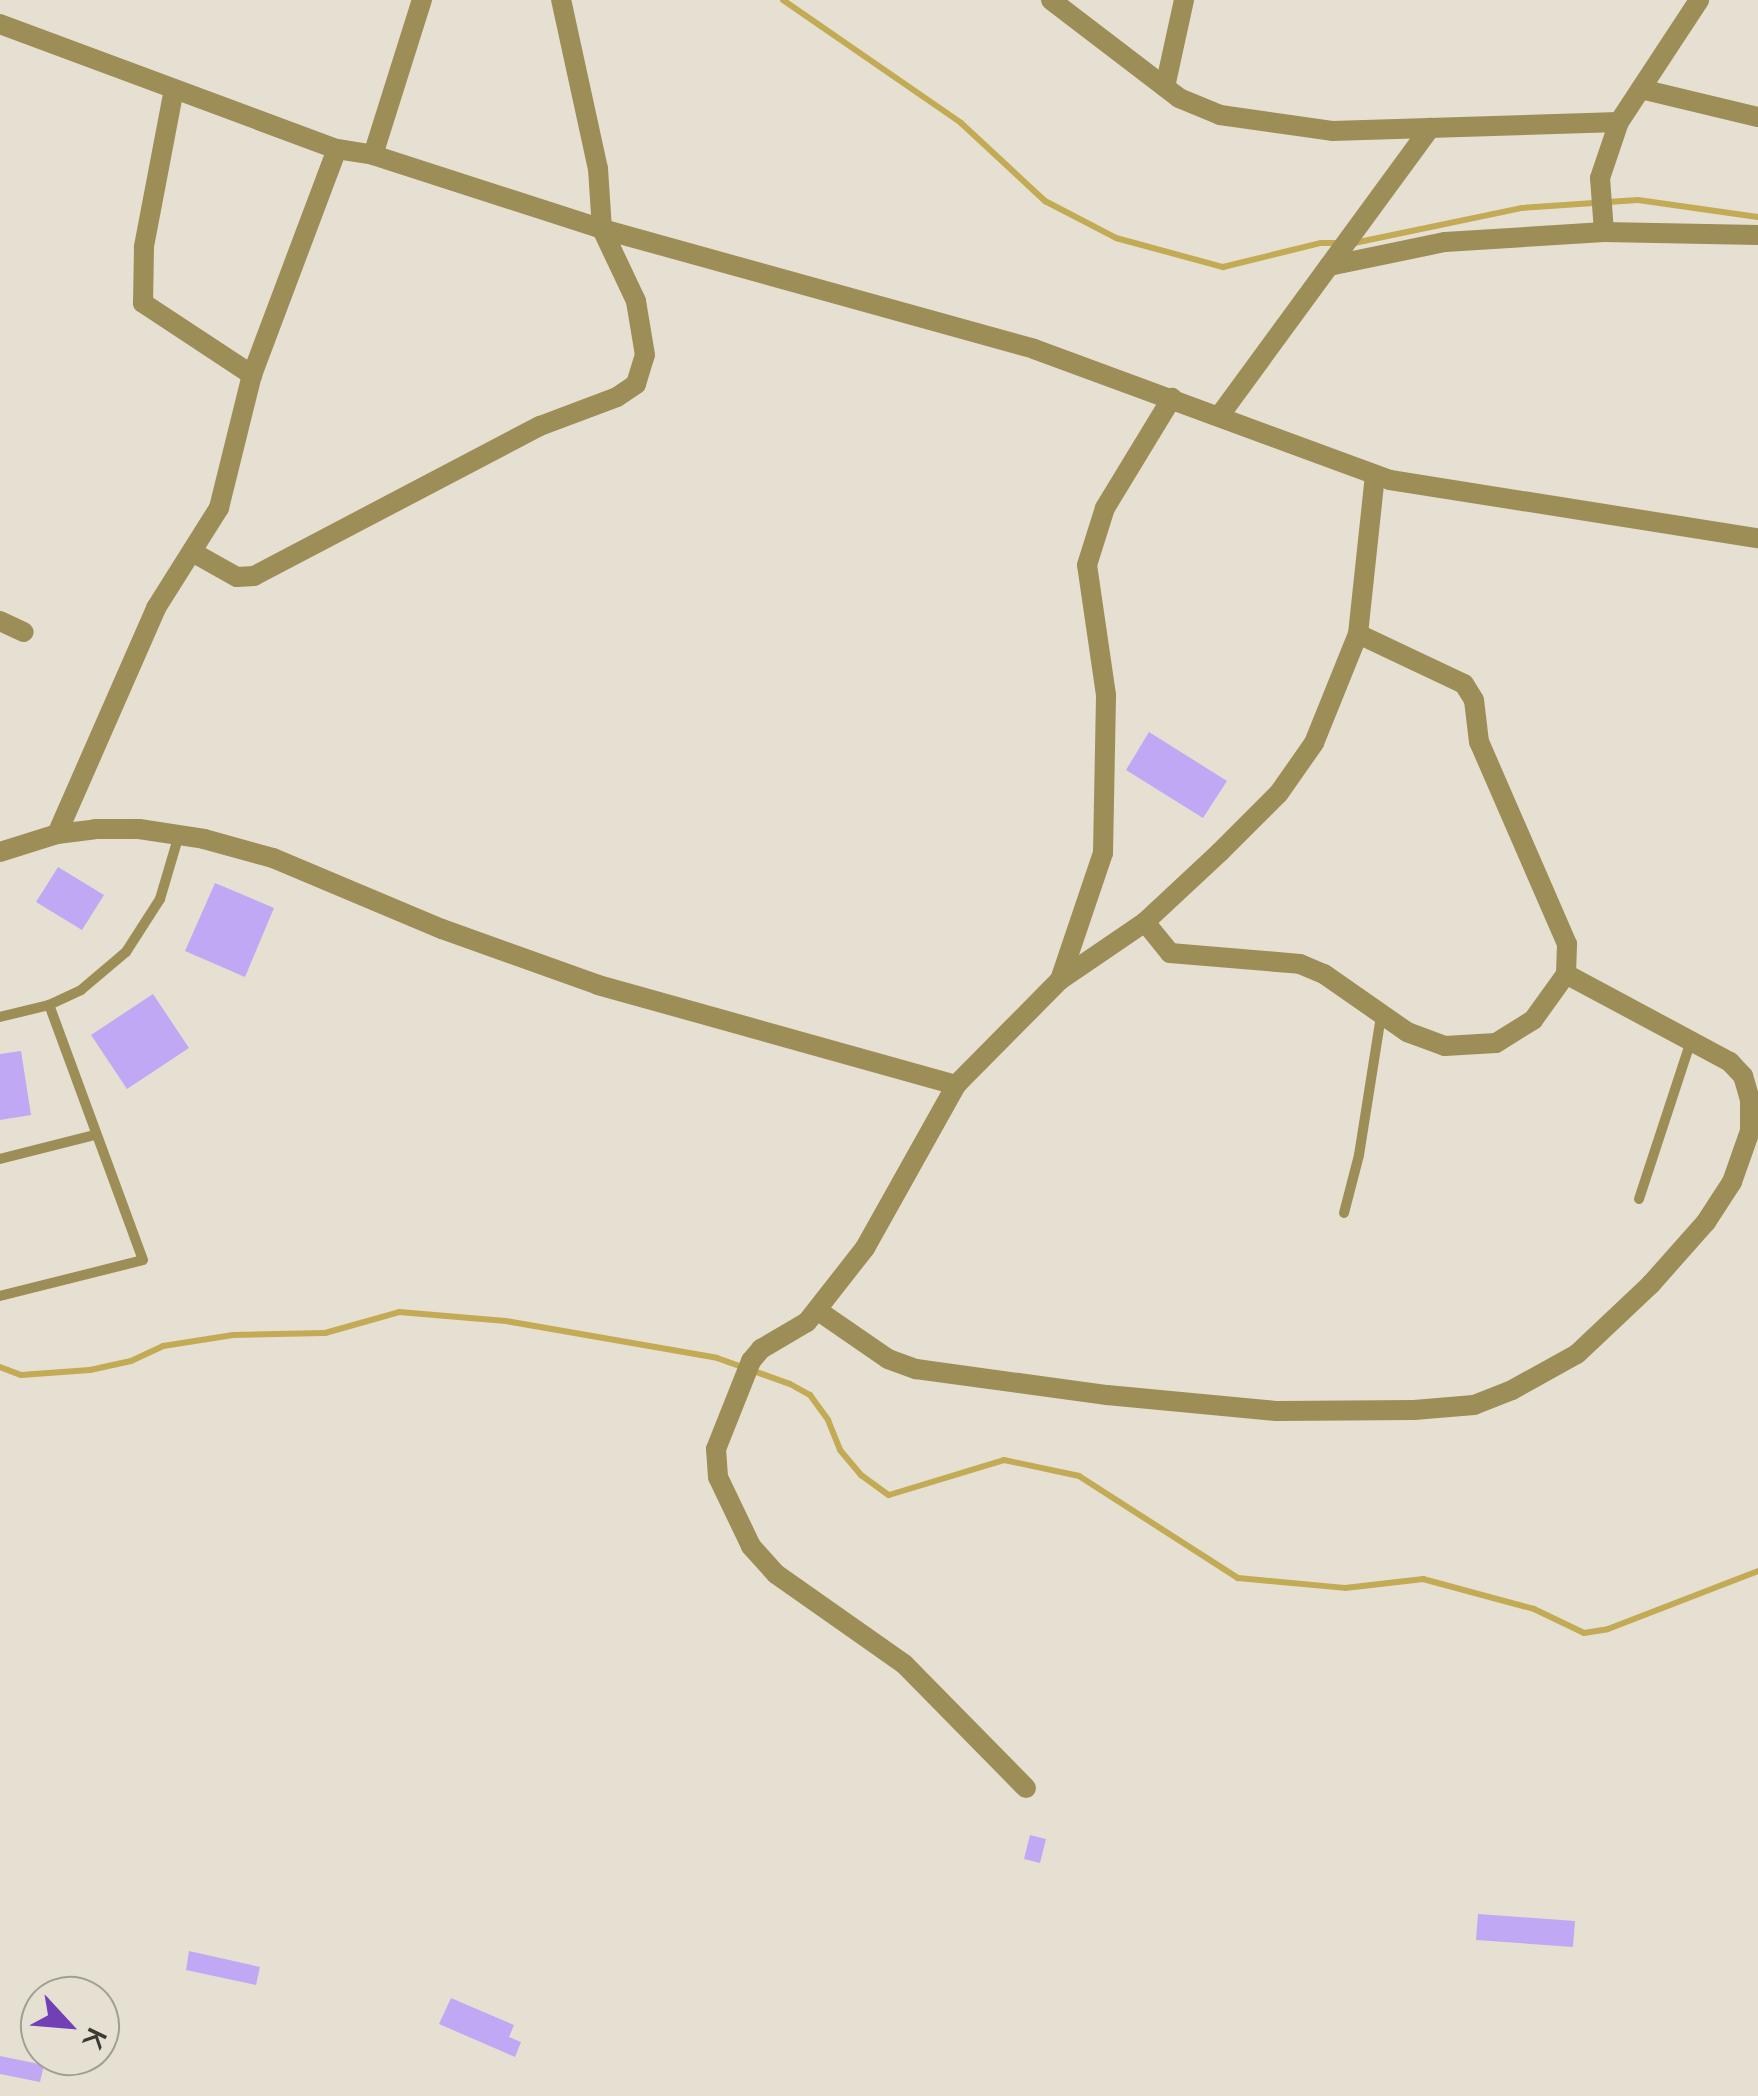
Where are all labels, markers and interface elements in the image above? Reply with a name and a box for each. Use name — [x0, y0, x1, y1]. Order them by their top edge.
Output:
north arrow — [20, 1976, 120, 2076]
text: K — [76, 2022, 115, 2055]

